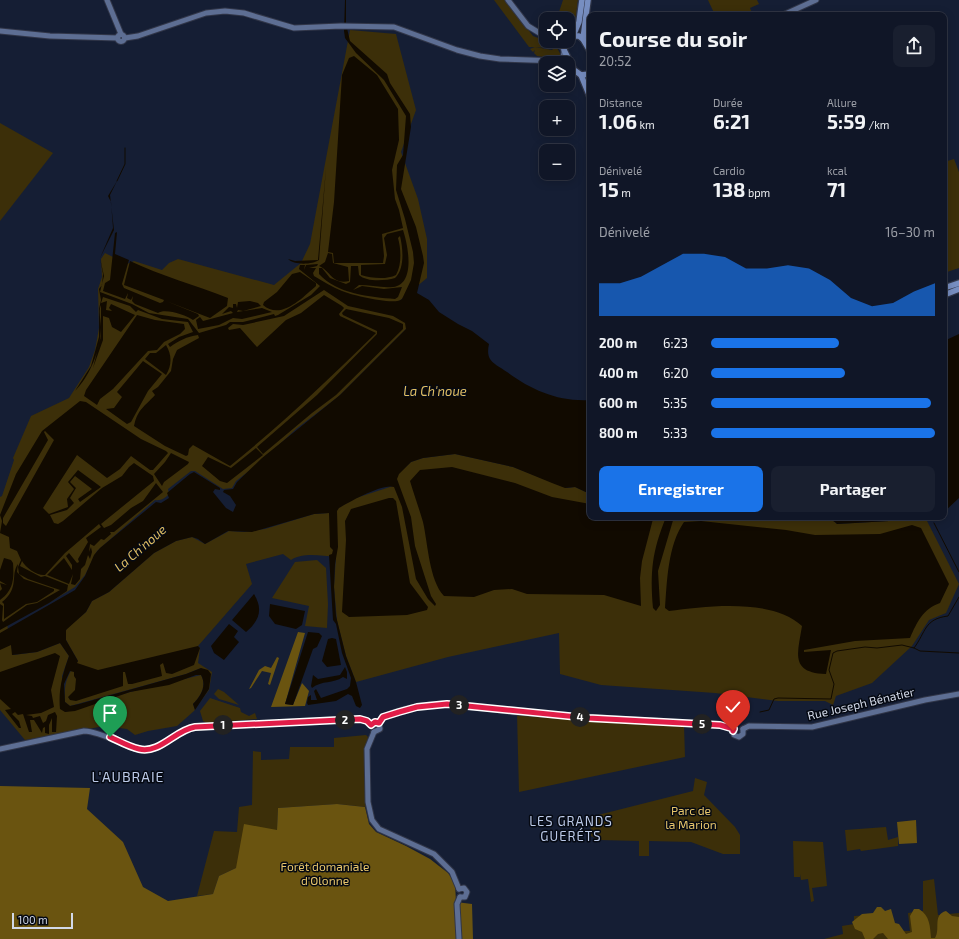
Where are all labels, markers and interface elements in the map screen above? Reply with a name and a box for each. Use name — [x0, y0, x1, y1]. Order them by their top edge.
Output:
map controls — [539, 12, 575, 180]
button: locate — [539, 12, 575, 48]
text: Course du soir — [599, 25, 747, 51]
button: share — [893, 25, 935, 67]
text: 20:52 — [599, 53, 632, 69]
button: layers — [539, 56, 575, 92]
text: Distance — [599, 96, 642, 109]
text: Durée — [713, 96, 743, 109]
text: Allure — [827, 96, 857, 109]
button: + — [539, 100, 575, 136]
text: 1.06 — [599, 109, 637, 133]
text: 6:21 — [713, 109, 750, 133]
text: 5:59 — [827, 109, 866, 133]
text: km — [637, 118, 655, 131]
text: /km — [866, 118, 889, 131]
button: − — [539, 144, 575, 180]
text: Dénivelé — [599, 164, 642, 177]
text: Cardio — [713, 164, 745, 177]
text: kcal — [827, 164, 847, 177]
text: 15 — [599, 177, 619, 201]
text: 138 — [713, 177, 745, 201]
text: 71 — [827, 177, 846, 201]
text: m — [619, 186, 631, 199]
text: bpm — [745, 186, 770, 199]
text: Dénivelé — [599, 224, 650, 240]
text: 16–30 m — [885, 224, 935, 240]
text: 200 m — [599, 335, 637, 351]
text: 6:23 — [663, 335, 688, 351]
text: 400 m — [599, 365, 638, 381]
text: 6:20 — [663, 365, 689, 381]
water label: La Ch'noue — [403, 383, 467, 399]
text: 600 m — [599, 395, 637, 411]
text: 5:35 — [663, 395, 687, 411]
text: 800 m — [599, 425, 638, 441]
text: 5:33 — [663, 425, 688, 441]
button: Enregistrer — [599, 466, 763, 512]
button: Partager — [771, 466, 935, 512]
water label: La Ch'noue — [111, 521, 169, 575]
street label: Rue Joseph Bénatier — [806, 684, 916, 722]
pin — [716, 690, 750, 731]
pin: 3 — [449, 695, 469, 715]
pin — [93, 696, 127, 737]
icon: check — [722, 696, 744, 718]
text: 3 — [456, 698, 462, 711]
icon: arrive — [99, 702, 121, 724]
pin: 4 — [570, 707, 590, 727]
pin: 2 — [335, 710, 355, 730]
text: 4 — [576, 710, 584, 723]
text: 2 — [342, 713, 348, 726]
pin: 5 — [692, 714, 712, 734]
pin: 1 — [213, 715, 233, 735]
text: 5 — [699, 717, 705, 730]
text: 1 — [221, 718, 225, 731]
district label: L'AUBRAIE — [92, 768, 164, 785]
park label: Parc de la Marion — [665, 803, 717, 831]
district label: LES GRANDS GUERÉTS — [529, 813, 613, 844]
park label: Forêt domaniale d'Olonne — [281, 859, 369, 887]
scale bar — [12, 911, 73, 930]
text: 100 m — [18, 913, 48, 926]

